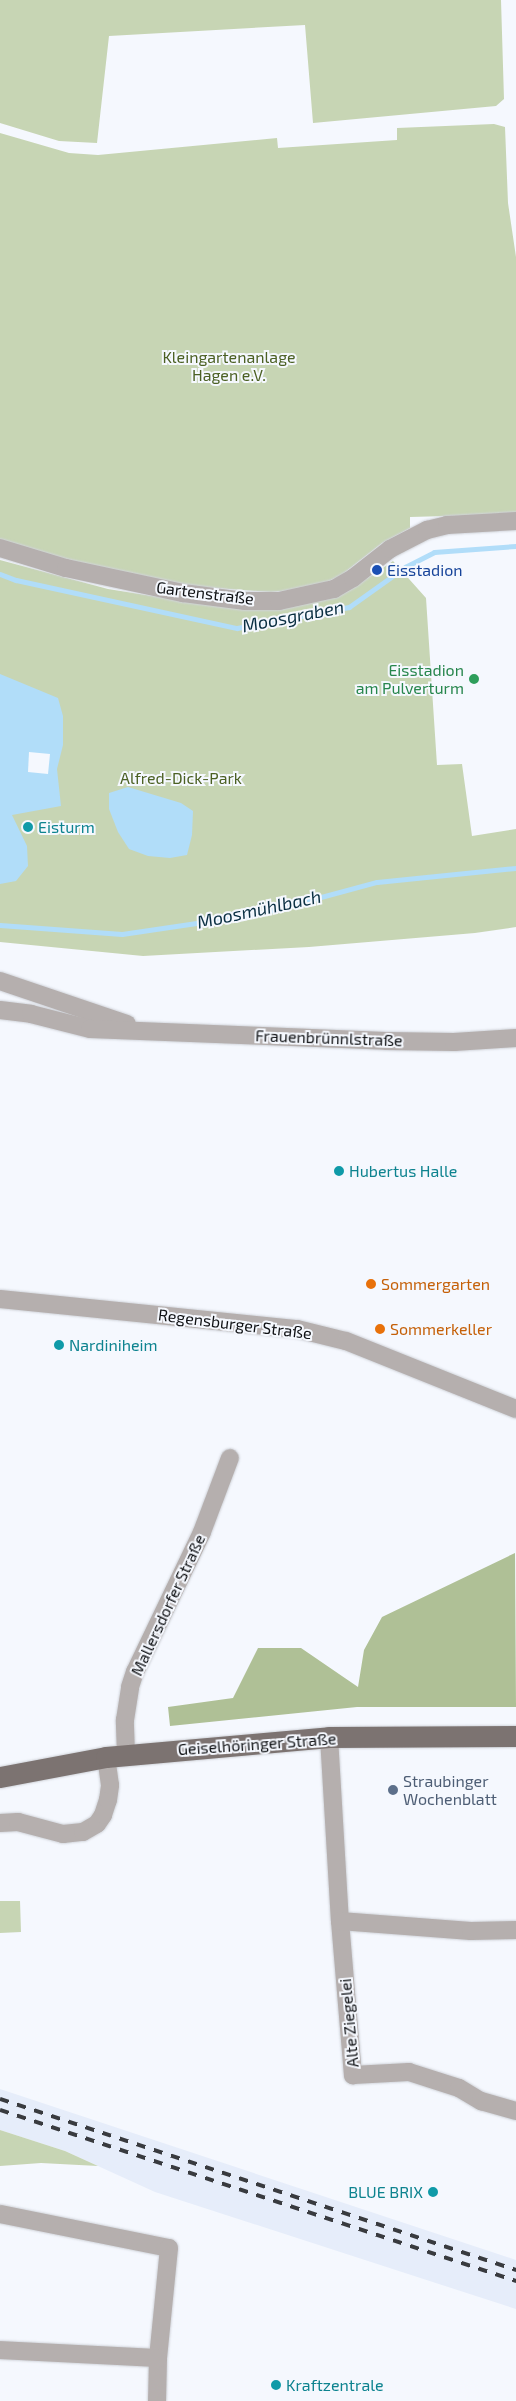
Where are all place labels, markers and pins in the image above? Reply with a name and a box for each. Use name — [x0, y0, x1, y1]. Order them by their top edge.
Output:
place label: Eisstadion — [387, 560, 463, 580]
marker: Eisstadion — [371, 564, 383, 576]
place label: Eisstadion am Pulverturm — [356, 660, 464, 698]
marker: Eisstadion am Pulverturm — [468, 673, 480, 685]
place label: Eisturm — [38, 817, 95, 837]
marker: Eisturm — [22, 821, 34, 833]
place label: Hubertus Halle — [349, 1161, 457, 1181]
marker: Hubertus Halle — [333, 1165, 345, 1177]
place label: Sommergarten — [381, 1274, 490, 1294]
marker: Sommergarten — [365, 1278, 377, 1290]
place label: Sommerkeller — [390, 1319, 492, 1339]
marker: Sommerkeller — [374, 1323, 386, 1335]
place label: Nardiniheim — [69, 1335, 158, 1355]
marker: Nardiniheim — [53, 1339, 65, 1351]
place label: Straubinger Wochenblatt — [403, 1771, 497, 1809]
marker: Straubinger Wochenblatt — [387, 1784, 399, 1796]
place label: BLUE BRIX — [348, 2182, 423, 2202]
marker: BLUE BRIX — [427, 2186, 439, 2198]
place label: Kraftzentrale — [286, 2375, 384, 2395]
marker: Kraftzentrale — [270, 2379, 282, 2391]

